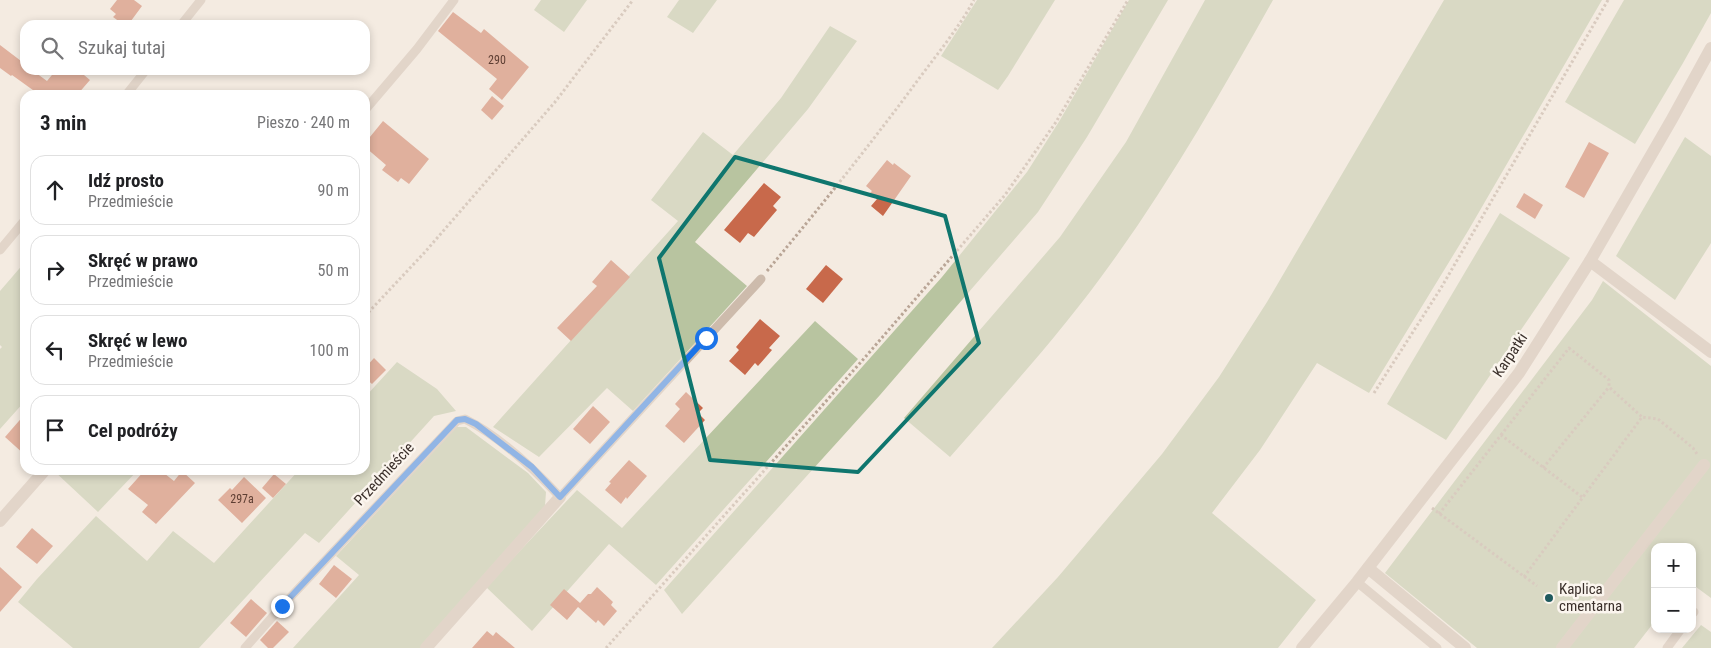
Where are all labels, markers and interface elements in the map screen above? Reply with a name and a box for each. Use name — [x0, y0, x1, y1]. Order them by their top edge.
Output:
search box — [20, 20, 370, 75]
icon: search — [38, 34, 66, 62]
text: Szukaj tutaj — [78, 36, 165, 59]
house number: 290 — [488, 53, 506, 67]
text: 3 min — [40, 111, 87, 135]
text: Pieszo · 240 m — [257, 113, 350, 132]
text: Idź prosto — [88, 169, 164, 192]
icon: ahead — [41, 176, 69, 204]
text: 90 m — [317, 181, 349, 200]
text: Przedmieście — [88, 192, 173, 211]
text: Skręć w prawo — [88, 249, 198, 272]
icon: right — [41, 256, 69, 284]
text: 50 m — [317, 261, 349, 280]
text: Przedmieście — [88, 272, 173, 291]
route start — [695, 327, 718, 350]
text: Skręć w lewo — [88, 329, 187, 352]
street label: Karpatki — [1489, 330, 1531, 380]
icon: left — [41, 336, 69, 364]
text: 100 m — [310, 341, 349, 360]
text: Przedmieście — [88, 352, 173, 371]
icon: arrive — [41, 416, 69, 444]
text: Cel podróży — [88, 419, 178, 442]
street label: Przedmieście — [350, 439, 418, 509]
house number: 297a — [230, 492, 254, 506]
map controls — [1651, 543, 1696, 633]
button: + — [1651, 543, 1696, 588]
place label: Kaplica cmentarna — [1559, 580, 1622, 615]
button: − — [1651, 588, 1696, 633]
marker: Kaplica cmentarna — [1543, 592, 1555, 604]
route end — [271, 595, 294, 618]

